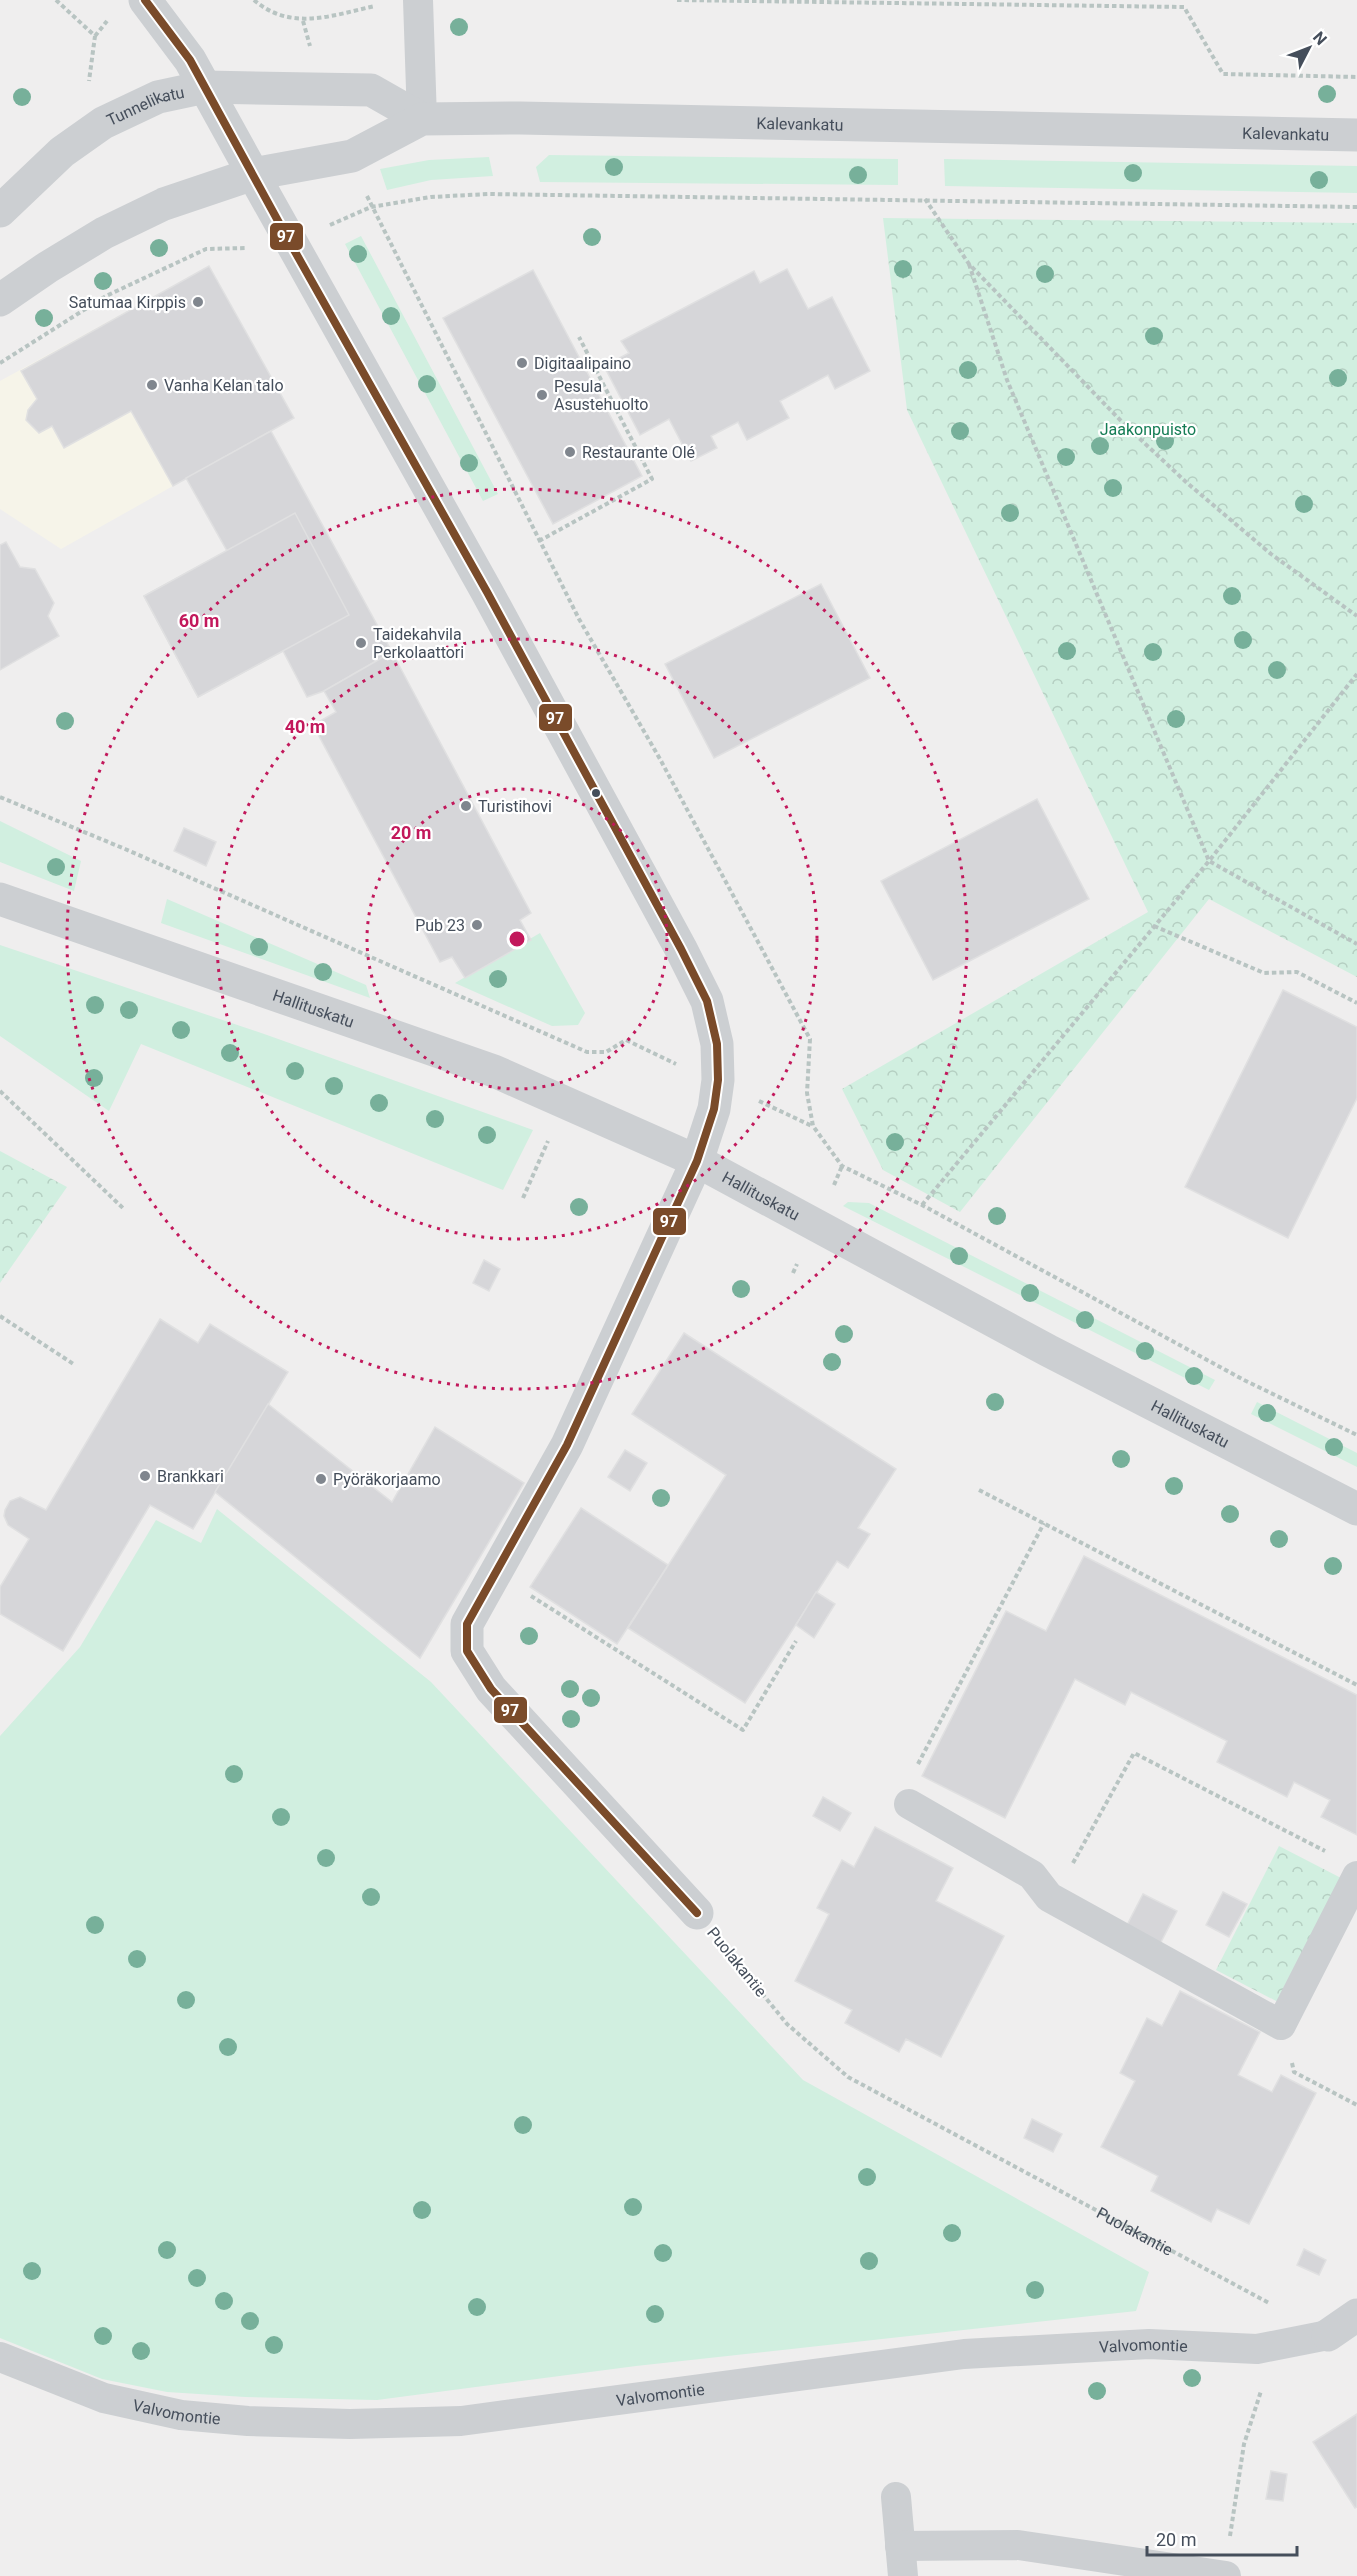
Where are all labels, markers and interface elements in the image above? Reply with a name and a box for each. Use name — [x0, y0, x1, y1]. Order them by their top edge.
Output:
north arrow — [1279, 18, 1339, 78]
text: N — [1309, 28, 1331, 49]
street label: Tunnelikatu — [103, 82, 186, 129]
street label: Kalevankatu — [756, 113, 844, 134]
street label: Kalevankatu — [1242, 123, 1329, 144]
line badge: 97 — [269, 222, 304, 251]
text: 97 — [277, 227, 295, 246]
place label: Satumaa Kirppis — [69, 293, 186, 312]
marker: Satumaa Kirppis — [191, 295, 205, 309]
place label: Digitaalipaino — [534, 354, 631, 373]
marker: Digitaalipaino — [515, 356, 529, 370]
place label: Vanha Kelan talo — [164, 376, 284, 395]
place label: Pesula Asustehuolto — [554, 377, 648, 414]
marker: Vanha Kelan talo — [145, 378, 159, 392]
marker: Pesula Asustehuolto — [535, 388, 549, 402]
park label: Jaakonpuisto — [1100, 420, 1196, 439]
place label: Restaurante Olé — [582, 443, 695, 462]
marker: Restaurante Olé — [563, 445, 577, 459]
text: 60 m — [179, 610, 219, 631]
place label: Taidekahvila Perkolaattori — [373, 625, 464, 662]
marker: Taidekahvila Perkolaattori — [354, 636, 368, 650]
line badge: 97 — [538, 703, 573, 732]
text: 97 — [546, 709, 564, 728]
text: 40 m — [285, 716, 325, 737]
unlabelled marker — [590, 787, 602, 799]
place label: Turistihovi — [478, 797, 552, 816]
marker: Turistihovi — [459, 799, 473, 813]
text: 20 m — [391, 822, 431, 843]
place label: Pub 23 — [415, 916, 465, 935]
marker: Pub 23 — [470, 918, 484, 932]
centre of rings — [507, 929, 527, 949]
street label: Hallituskatu — [270, 985, 357, 1031]
street label: Hallituskatu — [719, 1167, 803, 1224]
line badge: 97 — [652, 1207, 687, 1236]
text: 97 — [660, 1212, 678, 1231]
street label: Hallituskatu — [1148, 1396, 1232, 1451]
place label: Brankkari — [157, 1467, 224, 1486]
marker: Brankkari — [138, 1469, 152, 1483]
place label: Pyöräkorjaamo — [333, 1470, 441, 1489]
marker: Pyöräkorjaamo — [314, 1472, 328, 1486]
line badge: 97 — [493, 1696, 528, 1724]
text: 97 — [501, 1701, 519, 1720]
street label: Puolakantie — [703, 1923, 771, 2001]
street label: Puolakantie — [1094, 2203, 1176, 2259]
street label: Valvomontie — [1098, 2334, 1188, 2356]
street label: Valvomontie — [615, 2379, 706, 2410]
street label: Valvomontie — [131, 2395, 221, 2428]
scale bar — [1147, 2519, 1297, 2557]
text: 20 m — [1156, 2529, 1196, 2550]

